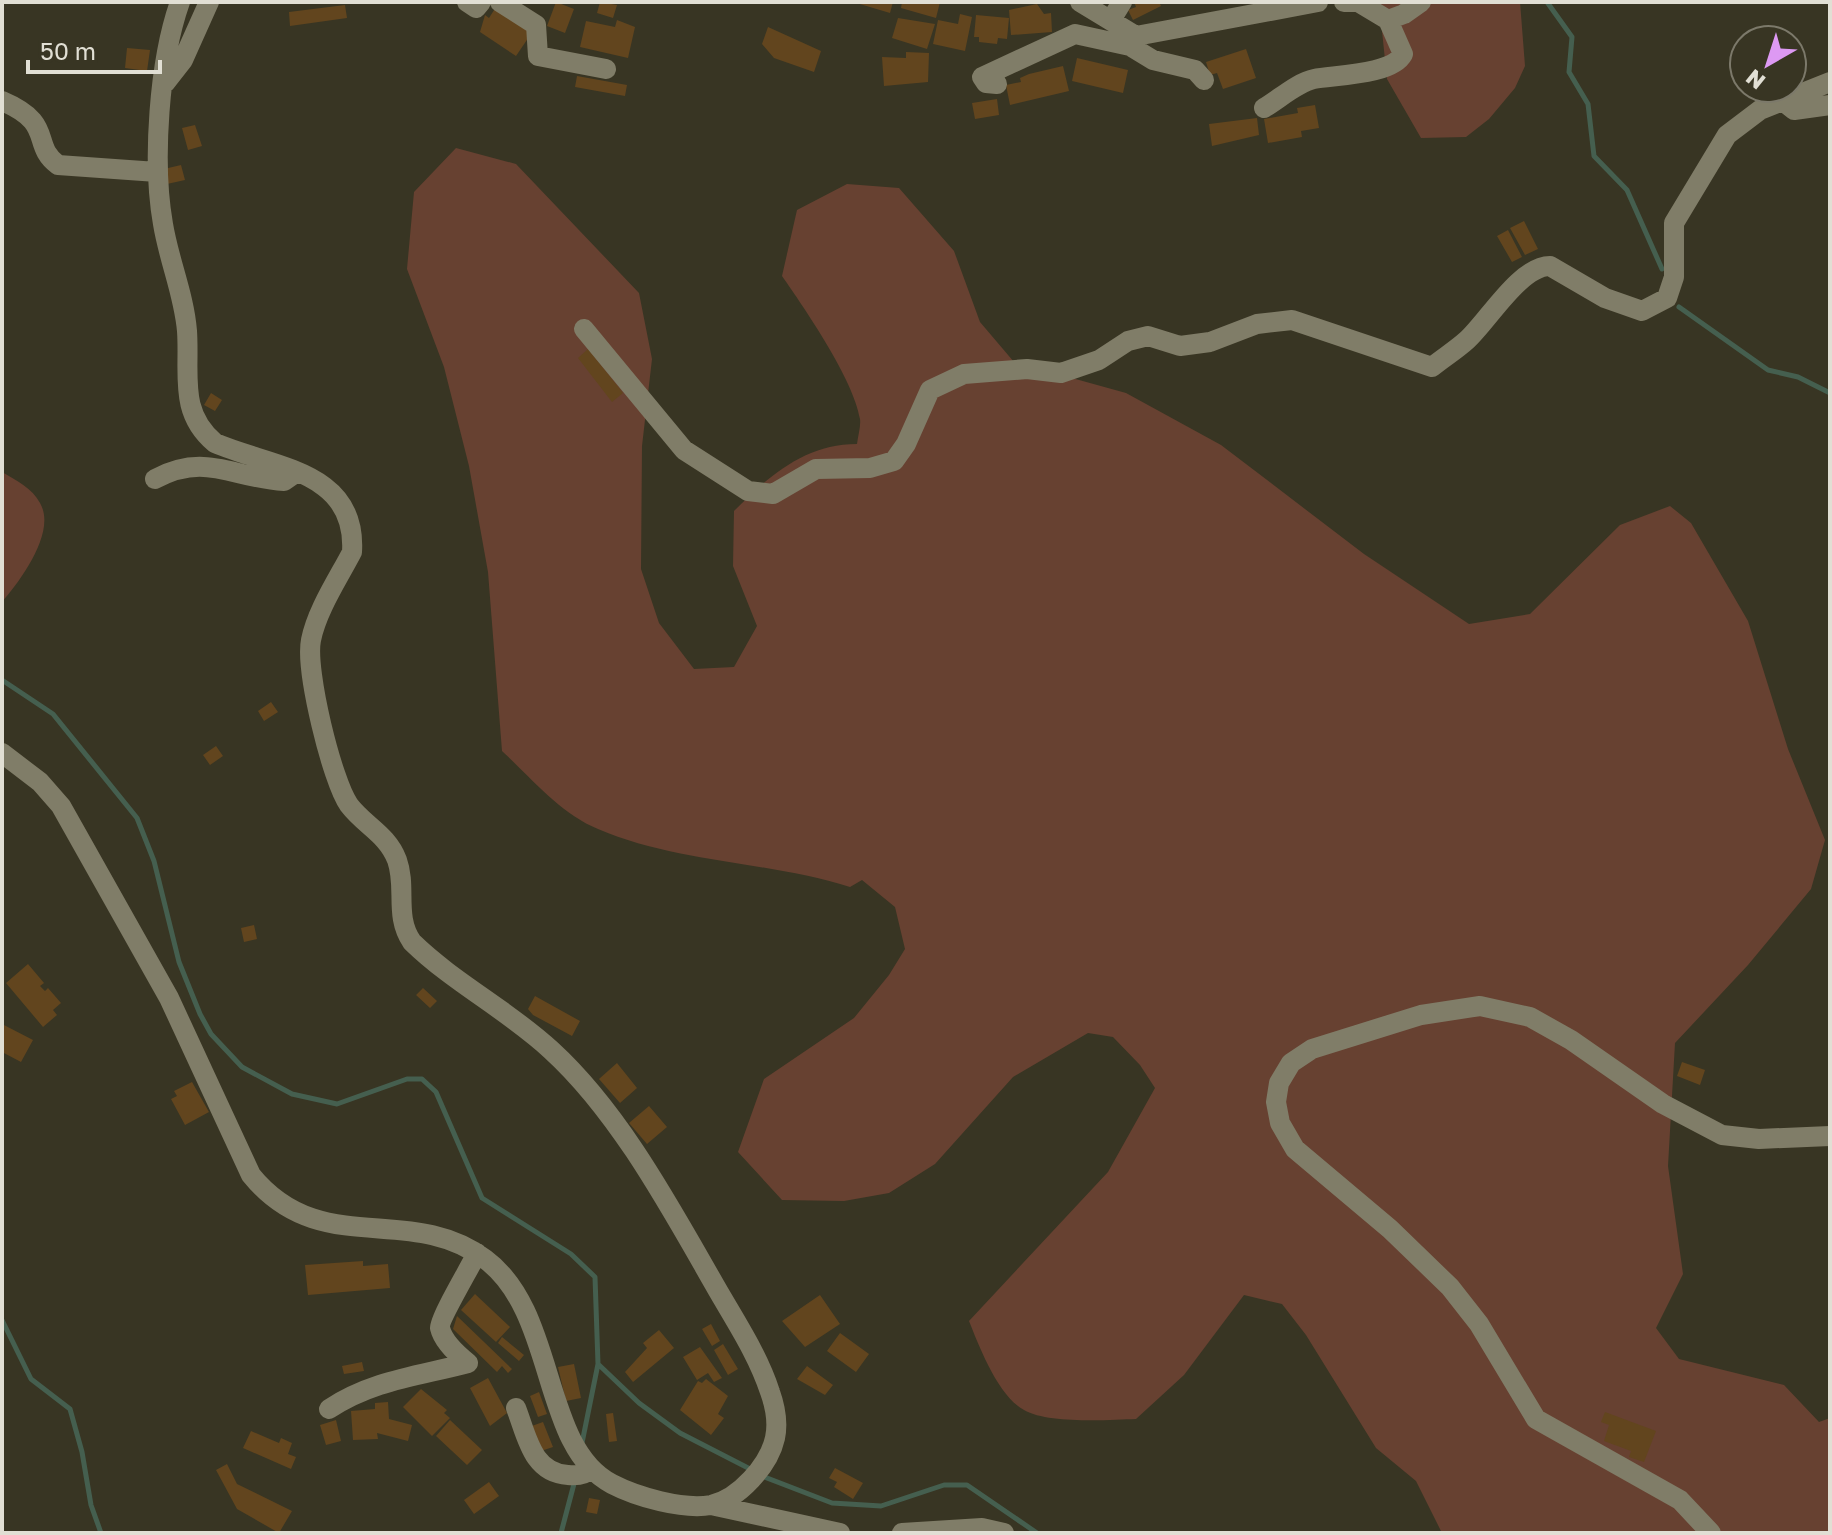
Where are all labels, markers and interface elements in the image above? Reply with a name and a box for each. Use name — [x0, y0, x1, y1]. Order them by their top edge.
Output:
scale bar — [28, 24, 160, 74]
north arrow — [1728, 24, 1808, 104]
text: 50 m — [40, 36, 96, 65]
text: N — [1740, 64, 1770, 96]

